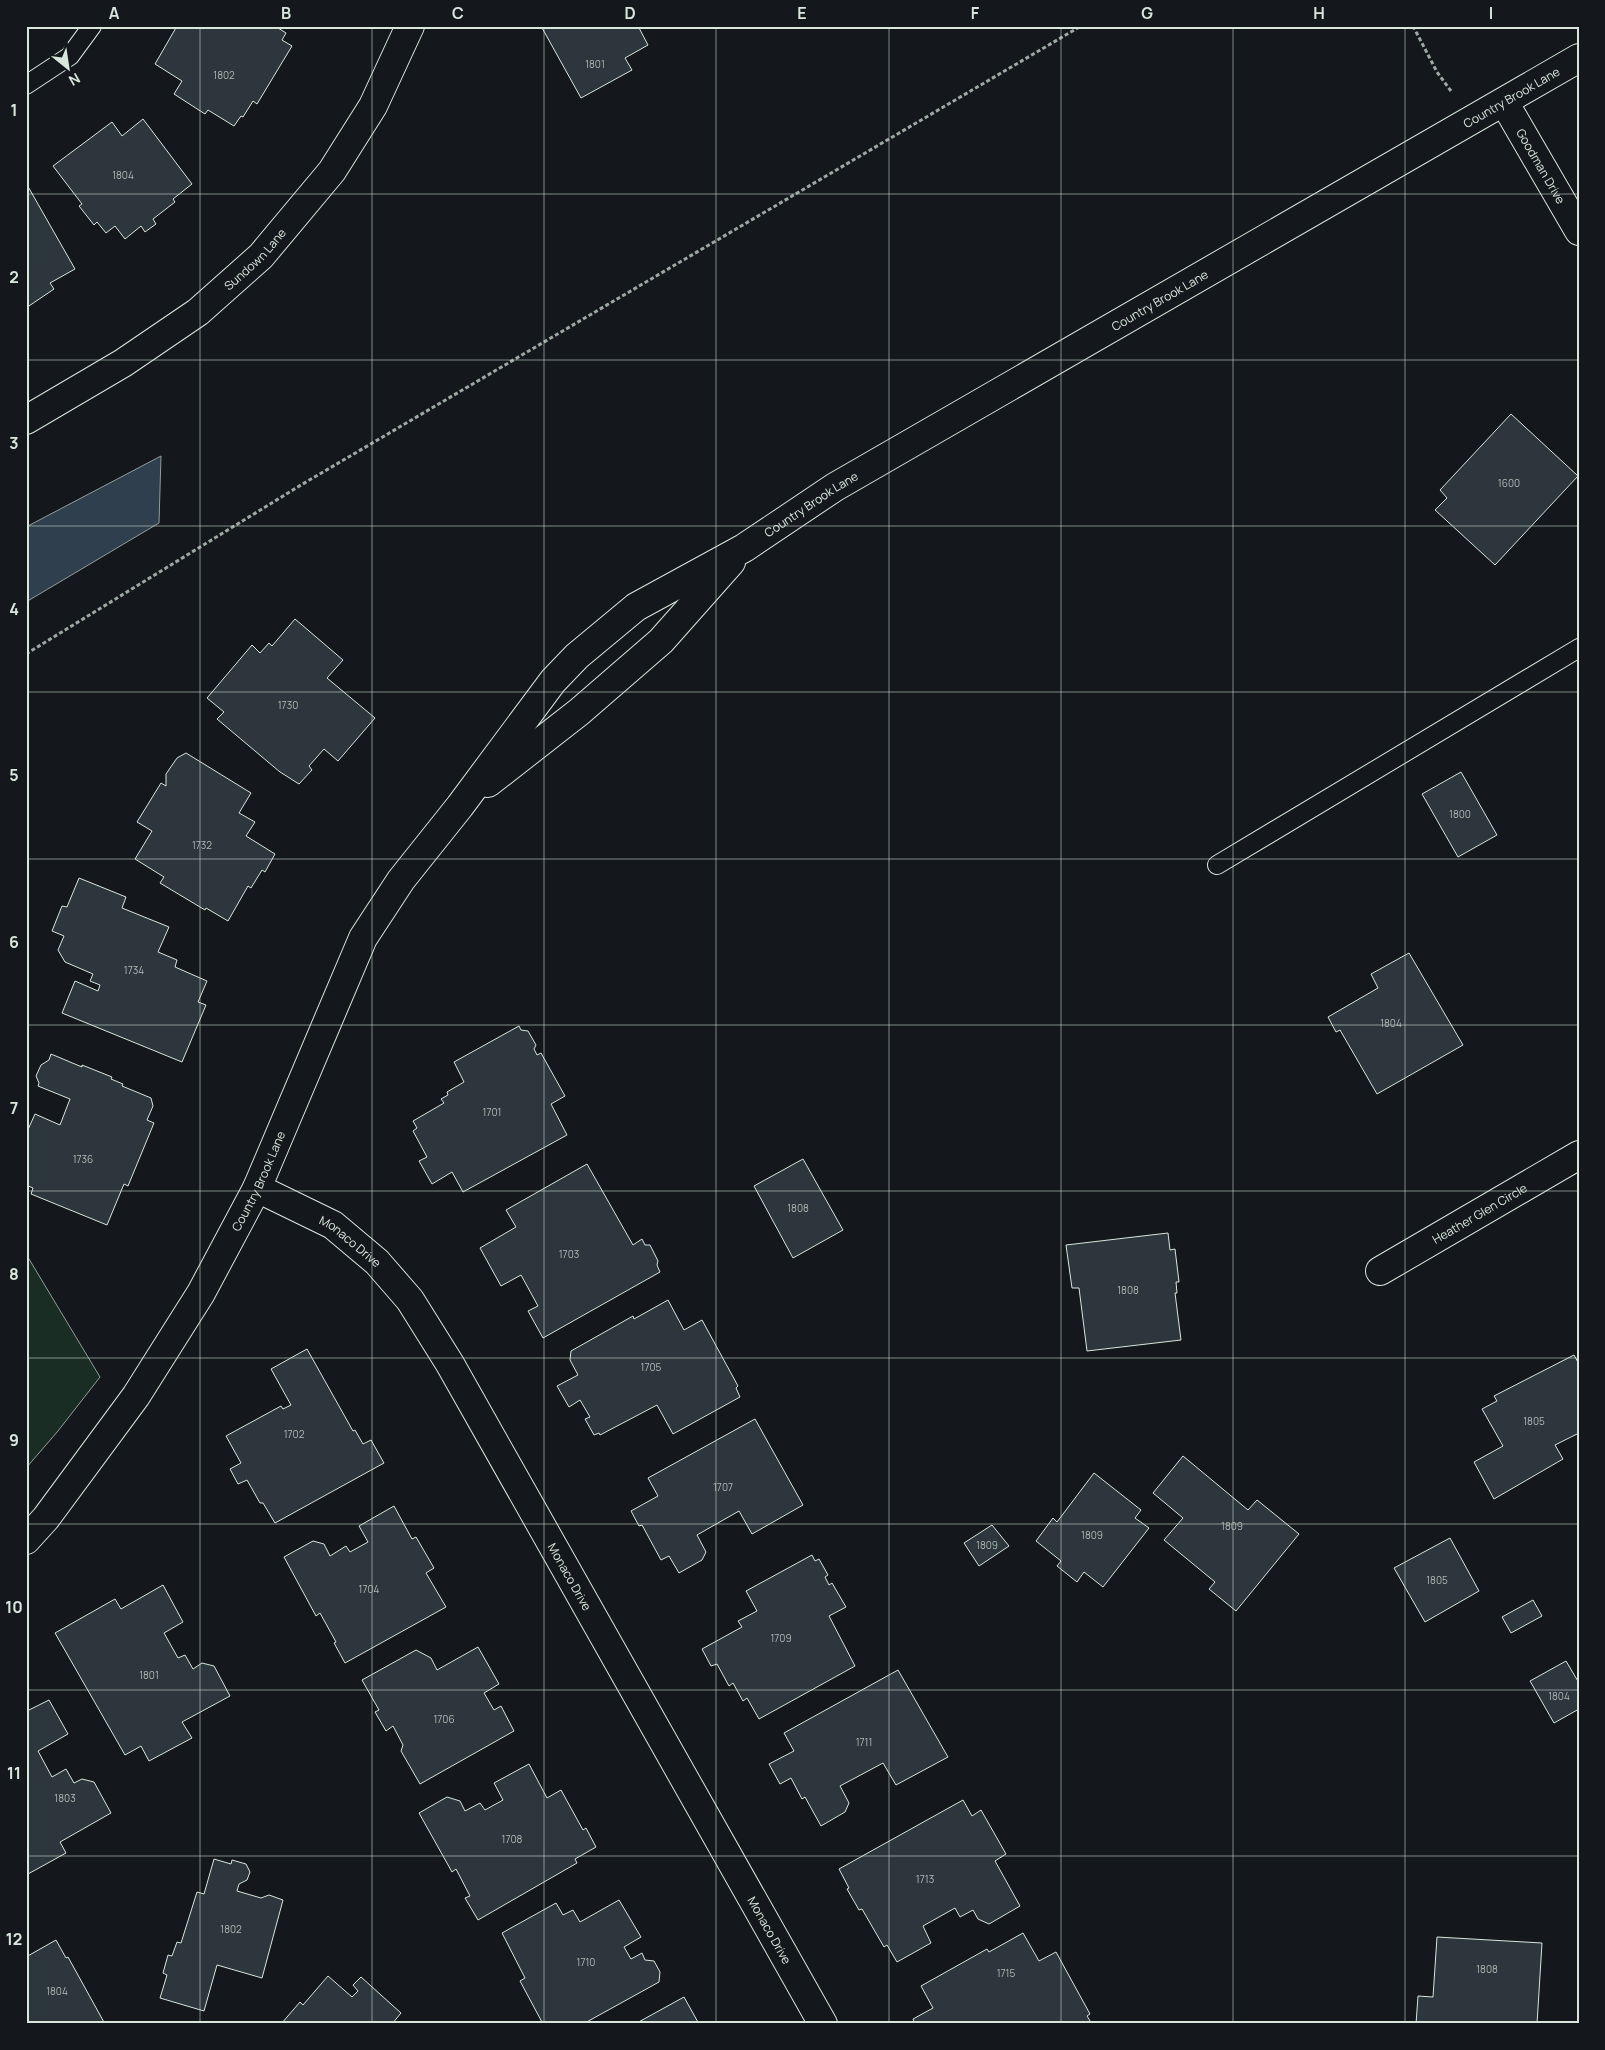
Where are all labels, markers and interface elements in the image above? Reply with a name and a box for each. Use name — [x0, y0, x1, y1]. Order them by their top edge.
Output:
text: A — [109, 2, 120, 24]
text: B — [281, 2, 291, 24]
text: C — [452, 2, 464, 24]
text: D — [624, 2, 636, 24]
text: E — [797, 2, 807, 24]
text: F — [971, 2, 980, 24]
text: G — [1141, 2, 1153, 24]
text: H — [1313, 2, 1325, 24]
text: I — [1489, 2, 1493, 24]
north arrow — [42, 42, 92, 92]
house number: 1801 — [585, 57, 605, 71]
street label: Country Brook Lane — [1460, 63, 1563, 132]
house number: 1802 — [213, 68, 235, 82]
text: N — [66, 69, 84, 90]
text: 1 — [10, 99, 18, 121]
street label: Goodman Drive — [1513, 125, 1570, 207]
house number: 1804 — [112, 168, 134, 182]
street label: Sundown Lane — [220, 224, 289, 294]
street label: Country Brook Lane — [1108, 265, 1211, 334]
text: 2 — [9, 266, 19, 288]
text: 3 — [9, 432, 19, 454]
street label: Country Brook Lane — [761, 467, 861, 541]
house number: 1600 — [1498, 476, 1520, 490]
text: 4 — [9, 598, 19, 620]
house number: 1730 — [278, 698, 298, 712]
text: 5 — [9, 764, 19, 786]
house number: 1800 — [1449, 807, 1471, 821]
house number: 1732 — [192, 838, 212, 852]
text: 6 — [9, 931, 19, 953]
house number: 1734 — [124, 963, 144, 977]
house number: 1804 — [1380, 1016, 1402, 1030]
text: 7 — [10, 1097, 18, 1119]
house number: 1701 — [483, 1105, 501, 1119]
street label: Country Brook Lane — [227, 1128, 289, 1234]
house number: 1736 — [73, 1152, 93, 1166]
street label: Heather Glen Circle — [1429, 1179, 1530, 1247]
house number: 1808 — [787, 1201, 809, 1215]
street label: Monaco Drive — [317, 1211, 386, 1270]
house number: 1703 — [559, 1247, 579, 1261]
text: 8 — [9, 1263, 19, 1285]
house number: 1808 — [1117, 1283, 1139, 1297]
house number: 1705 — [641, 1360, 662, 1374]
house number: 1805 — [1523, 1414, 1545, 1428]
house number: 1702 — [284, 1427, 305, 1441]
text: 9 — [9, 1429, 19, 1451]
house number: 1707 — [713, 1480, 733, 1494]
house number: 1809 — [1221, 1519, 1243, 1533]
house number: 1809 — [1081, 1528, 1103, 1542]
house number: 1809 — [976, 1538, 998, 1552]
street label: Monaco Drive — [544, 1540, 596, 1613]
house number: 1805 — [1426, 1573, 1448, 1587]
house number: 1704 — [359, 1582, 380, 1596]
text: 10 — [5, 1596, 23, 1618]
house number: 1709 — [770, 1631, 792, 1645]
house number: 1801 — [139, 1668, 159, 1682]
house number: 1804 — [1548, 1689, 1570, 1703]
house number: 1706 — [433, 1712, 455, 1726]
house number: 1711 — [856, 1735, 872, 1749]
text: 11 — [7, 1762, 21, 1784]
house number: 1803 — [54, 1791, 76, 1805]
house number: 1708 — [502, 1832, 523, 1846]
house number: 1713 — [916, 1872, 934, 1886]
street label: Monaco Drive — [744, 1893, 796, 1967]
house number: 1802 — [220, 1922, 242, 1936]
text: 12 — [6, 1928, 22, 1950]
house number: 1710 — [577, 1955, 595, 1969]
house number: 1808 — [1476, 1962, 1498, 1976]
house number: 1715 — [997, 1966, 1016, 1980]
house number: 1804 — [46, 1984, 68, 1998]

